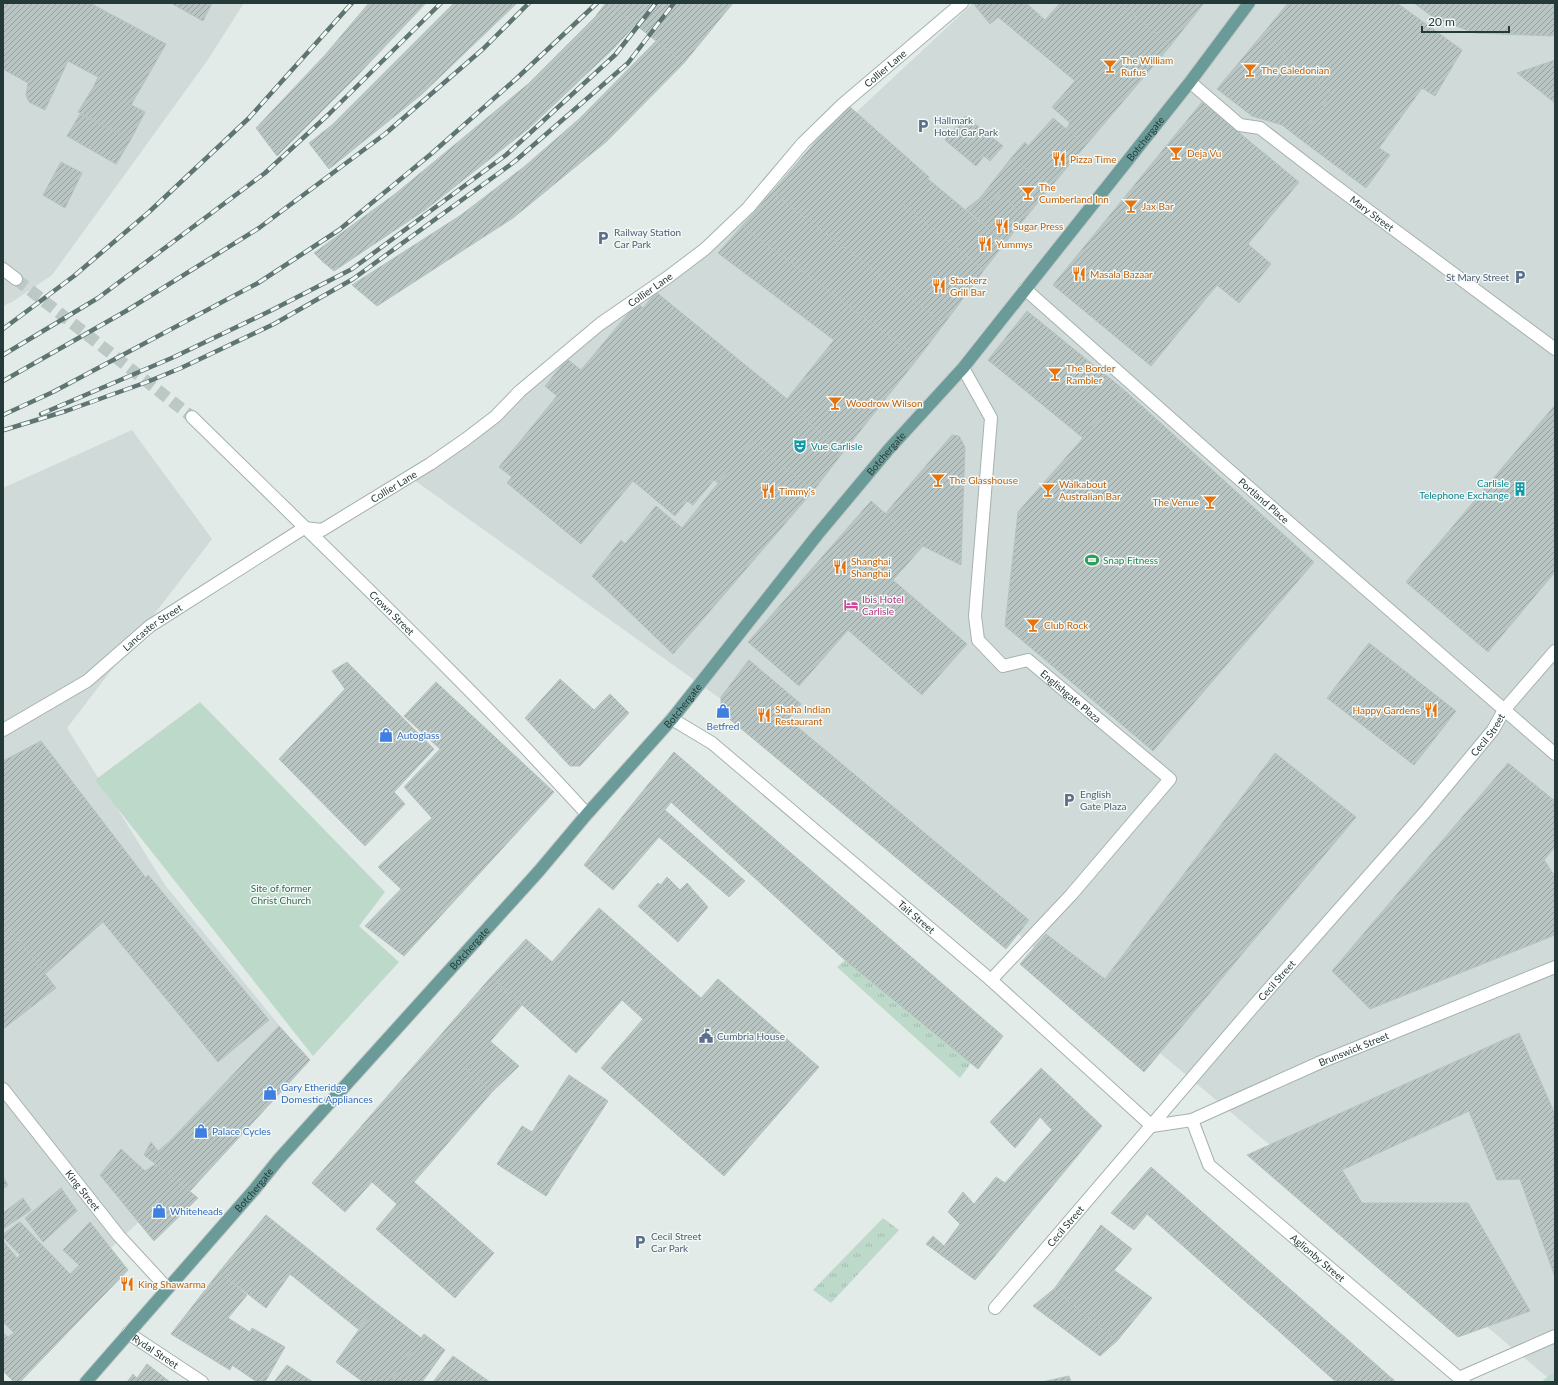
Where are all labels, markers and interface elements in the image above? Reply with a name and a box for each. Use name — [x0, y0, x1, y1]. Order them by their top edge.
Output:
scale bar — [1422, 8, 1509, 34]
text: 20 m — [1428, 14, 1455, 29]
street label: Collier Lane — [861, 47, 909, 90]
place label: The William Rufus — [1121, 54, 1173, 78]
bar icon: The William Rufus — [1102, 58, 1118, 74]
bar icon: The Caledonian — [1242, 62, 1258, 78]
place label: The Caledonian — [1261, 64, 1329, 76]
place label: Hallmark Hotel Car Park — [934, 114, 999, 138]
street label: Botchergate — [1124, 114, 1166, 163]
parking icon: Hallmark Hotel Car Park — [915, 118, 931, 134]
bar icon: Deja Vu — [1168, 145, 1184, 161]
place label: Deja Vu — [1187, 147, 1221, 159]
restaurant icon: Pizza Time — [1051, 151, 1067, 167]
place label: Pizza Time — [1070, 153, 1116, 165]
place label: The Cumberland Inn — [1039, 181, 1109, 205]
bar icon: The Cumberland Inn — [1020, 185, 1036, 201]
street label: Mary Street — [1348, 193, 1397, 234]
bar icon: Jax Bar — [1123, 198, 1139, 214]
place label: Jax Bar — [1142, 200, 1174, 212]
restaurant icon: Sugar Press — [994, 218, 1010, 234]
place label: Sugar Press — [1013, 220, 1063, 232]
place label: Railway Station Car Park — [614, 226, 681, 250]
parking icon: Railway Station Car Park — [595, 230, 611, 246]
restaurant icon: Yummys — [977, 236, 993, 252]
place label: Yummys — [996, 238, 1033, 250]
restaurant icon: Masala Bazaar — [1071, 266, 1087, 282]
place label: Masala Bazaar — [1090, 268, 1153, 280]
parking icon: St Mary Street — [1512, 269, 1528, 285]
street label: Collier Lane — [625, 270, 675, 309]
place label: St Mary Street — [1446, 271, 1509, 283]
place label: Stackerz Grill Bar — [950, 274, 987, 298]
restaurant icon: Stackerz Grill Bar — [931, 278, 947, 294]
place label: The Border Rambler — [1066, 362, 1116, 386]
bar icon: The Border Rambler — [1047, 366, 1063, 382]
bar icon: Woodrow Wilson — [827, 395, 843, 411]
place label: Woodrow Wilson — [846, 397, 923, 409]
street label: Botchergate — [864, 429, 908, 478]
theatre icon: Vue Carlisle — [792, 438, 808, 454]
place label: Vue Carlisle — [811, 440, 863, 452]
street label: Collier Lane — [368, 468, 419, 505]
bar icon: The Glasshouse — [930, 472, 946, 488]
place label: The Glasshouse — [949, 474, 1018, 486]
street label: Portland Place — [1236, 475, 1292, 526]
place label: Carlisle Telephone Exchange — [1419, 477, 1509, 501]
place label: Walkabout Australian Bar — [1059, 478, 1121, 502]
building icon: Carlisle Telephone Exchange — [1512, 481, 1528, 497]
bar icon: Walkabout Australian Bar — [1040, 482, 1056, 498]
restaurant icon: Timmy's — [760, 483, 776, 499]
place label: Timmy's — [779, 485, 815, 497]
bar icon: The Venue — [1202, 494, 1218, 510]
place label: The Venue — [1152, 496, 1199, 508]
sports icon: Snap Fitness — [1084, 552, 1100, 568]
place label: Snap Fitness — [1103, 554, 1158, 566]
place label: Shanghai Shanghai — [851, 555, 891, 579]
restaurant icon: Shanghai Shanghai — [832, 559, 848, 575]
street label: Crown Street — [367, 588, 417, 638]
place label: Ibis Hotel Carlisle — [862, 593, 904, 617]
hotel icon: Ibis Hotel Carlisle — [843, 597, 859, 613]
street label: Lancaster Street — [120, 601, 184, 653]
bar icon: Club Rock — [1025, 617, 1041, 633]
place label: Club Rock — [1044, 619, 1089, 631]
street label: Englishgate Plaza — [1038, 667, 1104, 725]
street label: Botchergate — [661, 681, 704, 730]
restaurant icon: Happy Gardens — [1423, 702, 1439, 718]
shop icon: Betfred — [715, 703, 731, 719]
place label: Shaha Indian Restaurant — [775, 703, 831, 727]
place label: Happy Gardens — [1353, 704, 1420, 716]
restaurant icon: Shaha Indian Restaurant — [756, 707, 772, 723]
street label: Cecil Street — [1468, 711, 1507, 759]
place label: Betfred — [707, 720, 739, 732]
shop icon: Autoglass — [378, 727, 394, 743]
place label: Autoglass — [397, 729, 440, 741]
place label: English Gate Plaza — [1080, 788, 1126, 812]
parking icon: English Gate Plaza — [1061, 792, 1077, 808]
park label: Site of former Christ Church — [251, 882, 312, 906]
street label: Tait Street — [896, 898, 938, 936]
street label: Botchergate — [447, 924, 492, 972]
street label: Cecil Street — [1255, 957, 1298, 1003]
public building icon: Cumbria House — [698, 1028, 714, 1044]
street label: Brunswick Street — [1317, 1029, 1391, 1068]
place label: Cumbria House — [717, 1030, 785, 1042]
place label: Gary Etheridge Domestic Appliances — [281, 1081, 373, 1105]
shop icon: Gary Etheridge Domestic Appliances — [262, 1085, 278, 1101]
shop icon: Palace Cycles — [193, 1123, 209, 1139]
place label: Palace Cycles — [212, 1125, 271, 1137]
street label: Botchergate — [232, 1165, 275, 1214]
street label: King Street — [63, 1167, 103, 1213]
shop icon: Whiteheads — [151, 1203, 167, 1219]
street label: Cecil Street — [1044, 1203, 1086, 1249]
place label: Whiteheads — [170, 1205, 223, 1217]
place label: Cecil Street Car Park — [651, 1230, 702, 1254]
street label: Aglionby Street — [1288, 1231, 1348, 1284]
parking icon: Cecil Street Car Park — [632, 1234, 648, 1250]
restaurant icon: King Shawarma — [119, 1276, 135, 1292]
place label: King Shawarma — [138, 1278, 206, 1290]
street label: Rydal Street — [130, 1332, 181, 1371]

